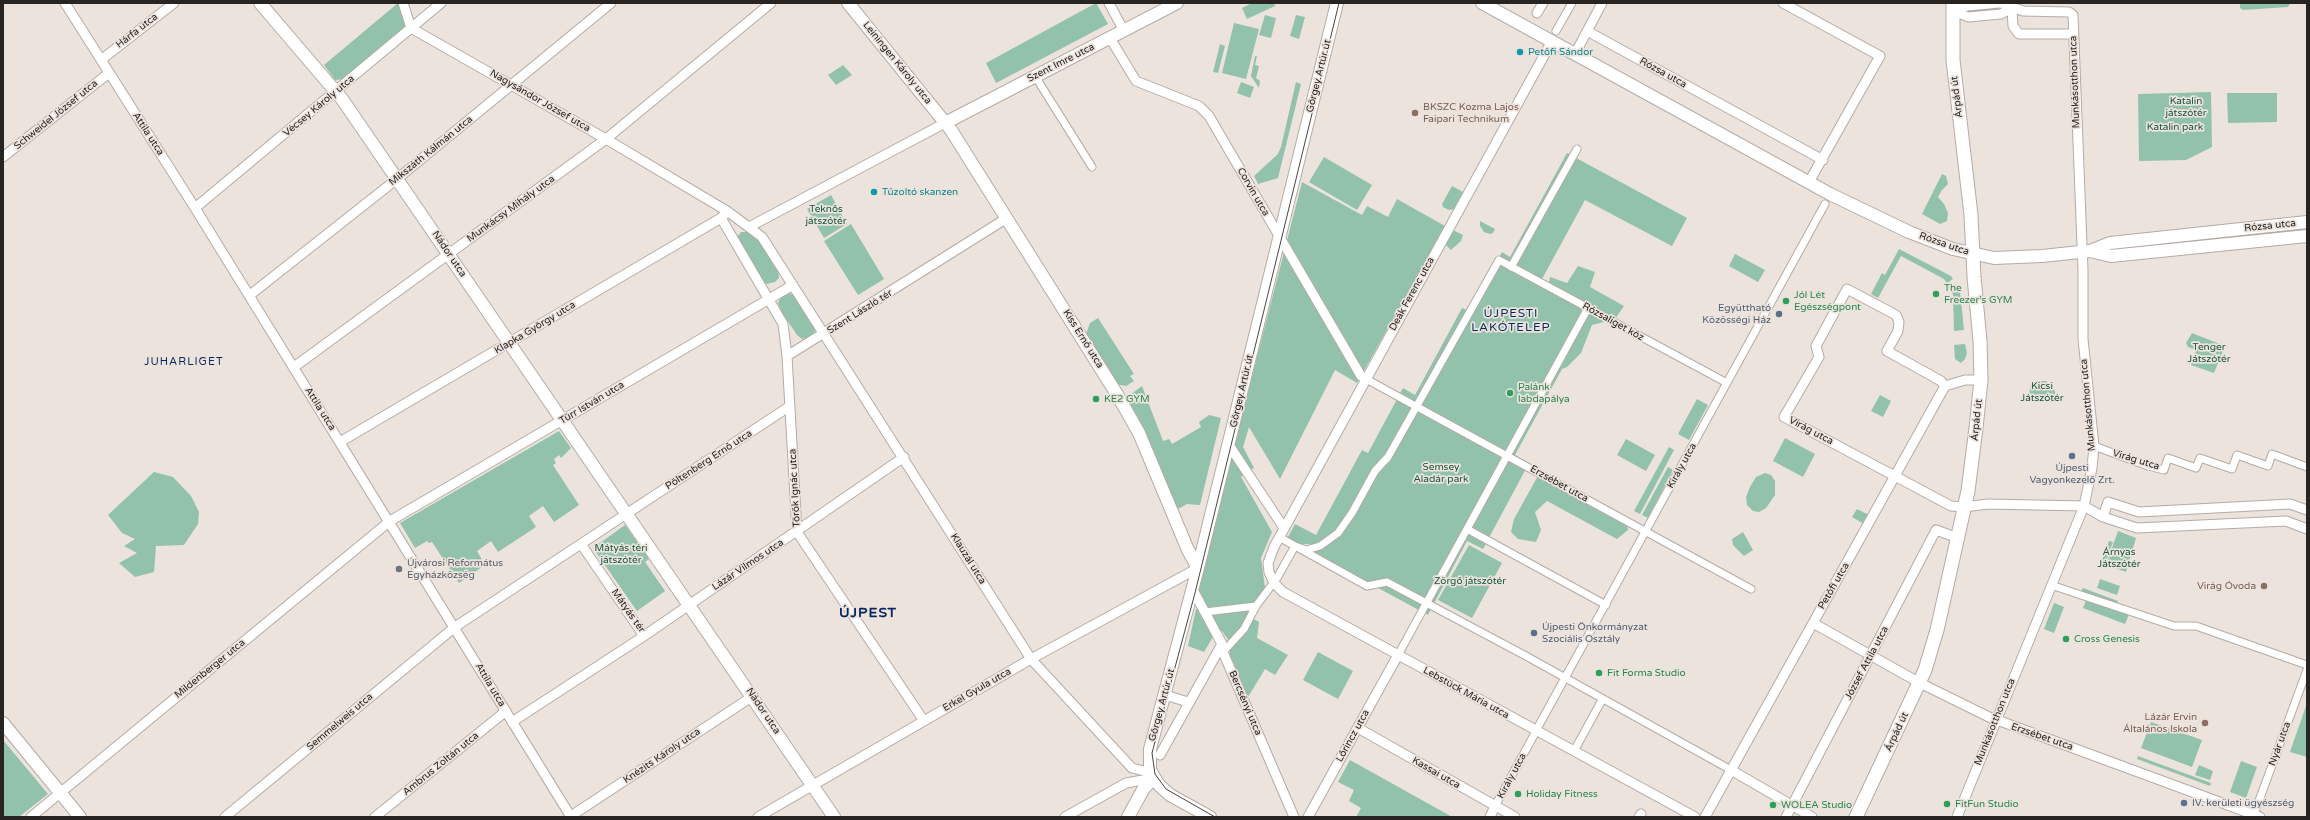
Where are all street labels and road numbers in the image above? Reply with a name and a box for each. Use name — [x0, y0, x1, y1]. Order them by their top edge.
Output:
street label: Hárfa utca — [114, 11, 160, 51]
street label: Leiningen Károly utca — [860, 19, 934, 107]
street label: Munkásotthon utca — [2067, 35, 2083, 129]
street label: Görgey Artúr út — [1304, 38, 1334, 114]
street label: Szent Imre utca — [1025, 41, 1097, 85]
street label: Rózsa utca — [1637, 55, 1689, 91]
street label: Nagysándor József utca — [488, 67, 592, 135]
street label: Vécsey Károly utca — [281, 73, 357, 139]
street label: Árpád út — [1948, 75, 1966, 119]
street label: Schweidel József utca — [12, 78, 100, 152]
street label: Attila utca — [130, 110, 166, 158]
street label: Mikszáth Kálmán utca — [387, 114, 475, 188]
street label: Corvin utca — [1234, 166, 1272, 218]
street label: Munkácsy Mihály utca — [465, 173, 557, 245]
street label: Rózsa utca — [2244, 217, 2296, 235]
street label: Nádor utca — [429, 229, 469, 279]
street label: Rózsa utca — [1917, 230, 1971, 258]
street label: Deák Ferenc utca — [1387, 255, 1437, 333]
street label: Szent László tér — [825, 287, 895, 337]
street label: Klapka György utca — [492, 299, 578, 357]
street label: Rózsaliget köz — [1580, 300, 1646, 344]
street label: Kiss Ernő utca — [1060, 307, 1106, 371]
street label: Görgey Artúr út — [1228, 353, 1256, 429]
street label: Munkásotthon utca — [2078, 358, 2098, 452]
street label: Türr István utca — [557, 379, 627, 427]
street label: Attila utca — [302, 385, 338, 433]
street label: Árpád út — [1969, 398, 1985, 442]
street label: Virág utca — [1787, 414, 1835, 448]
street label: Pöltenberg Ernő utca — [663, 427, 755, 493]
street label: Király utca — [1665, 441, 1699, 491]
street label: Virág utca — [2111, 447, 2161, 473]
street label: Török Ignác utca — [787, 448, 803, 528]
street label: Erzsébet utca — [1528, 463, 1590, 505]
street label: Klauzál utca — [948, 532, 988, 586]
street label: Lázár Vilmos utca — [710, 537, 786, 593]
street label: Petőfi utca — [1816, 561, 1852, 611]
street label: Mátyás tér — [609, 587, 647, 635]
street label: József Attila utca — [1843, 624, 1891, 702]
street label: Mildenberger utca — [172, 637, 248, 701]
street label: Attila utca — [472, 661, 508, 709]
street label: Lebstück Mária utca — [1421, 664, 1511, 722]
street label: Erkel Gyula utca — [941, 666, 1013, 714]
street label: Görgey Artúr út — [1147, 667, 1177, 743]
street label: Bercsényi utca — [1226, 669, 1264, 737]
street label: Munkásotthon utca — [1972, 677, 2018, 767]
street label: Nádor utca — [743, 686, 783, 736]
street label: Semmelweis utca — [305, 691, 375, 753]
street label: Lőrincz utca — [1334, 708, 1372, 764]
street label: Árpád út — [1883, 710, 1911, 754]
street label: Nyár utca — [2266, 720, 2294, 768]
street label: Erzsébet utca — [2009, 721, 2075, 753]
street label: Knézits Károly utca — [621, 726, 703, 786]
street label: Ambrus Zoltán utca — [401, 730, 481, 798]
street label: Király utca — [1495, 751, 1529, 801]
street label: Kassai utca — [1410, 754, 1462, 792]

